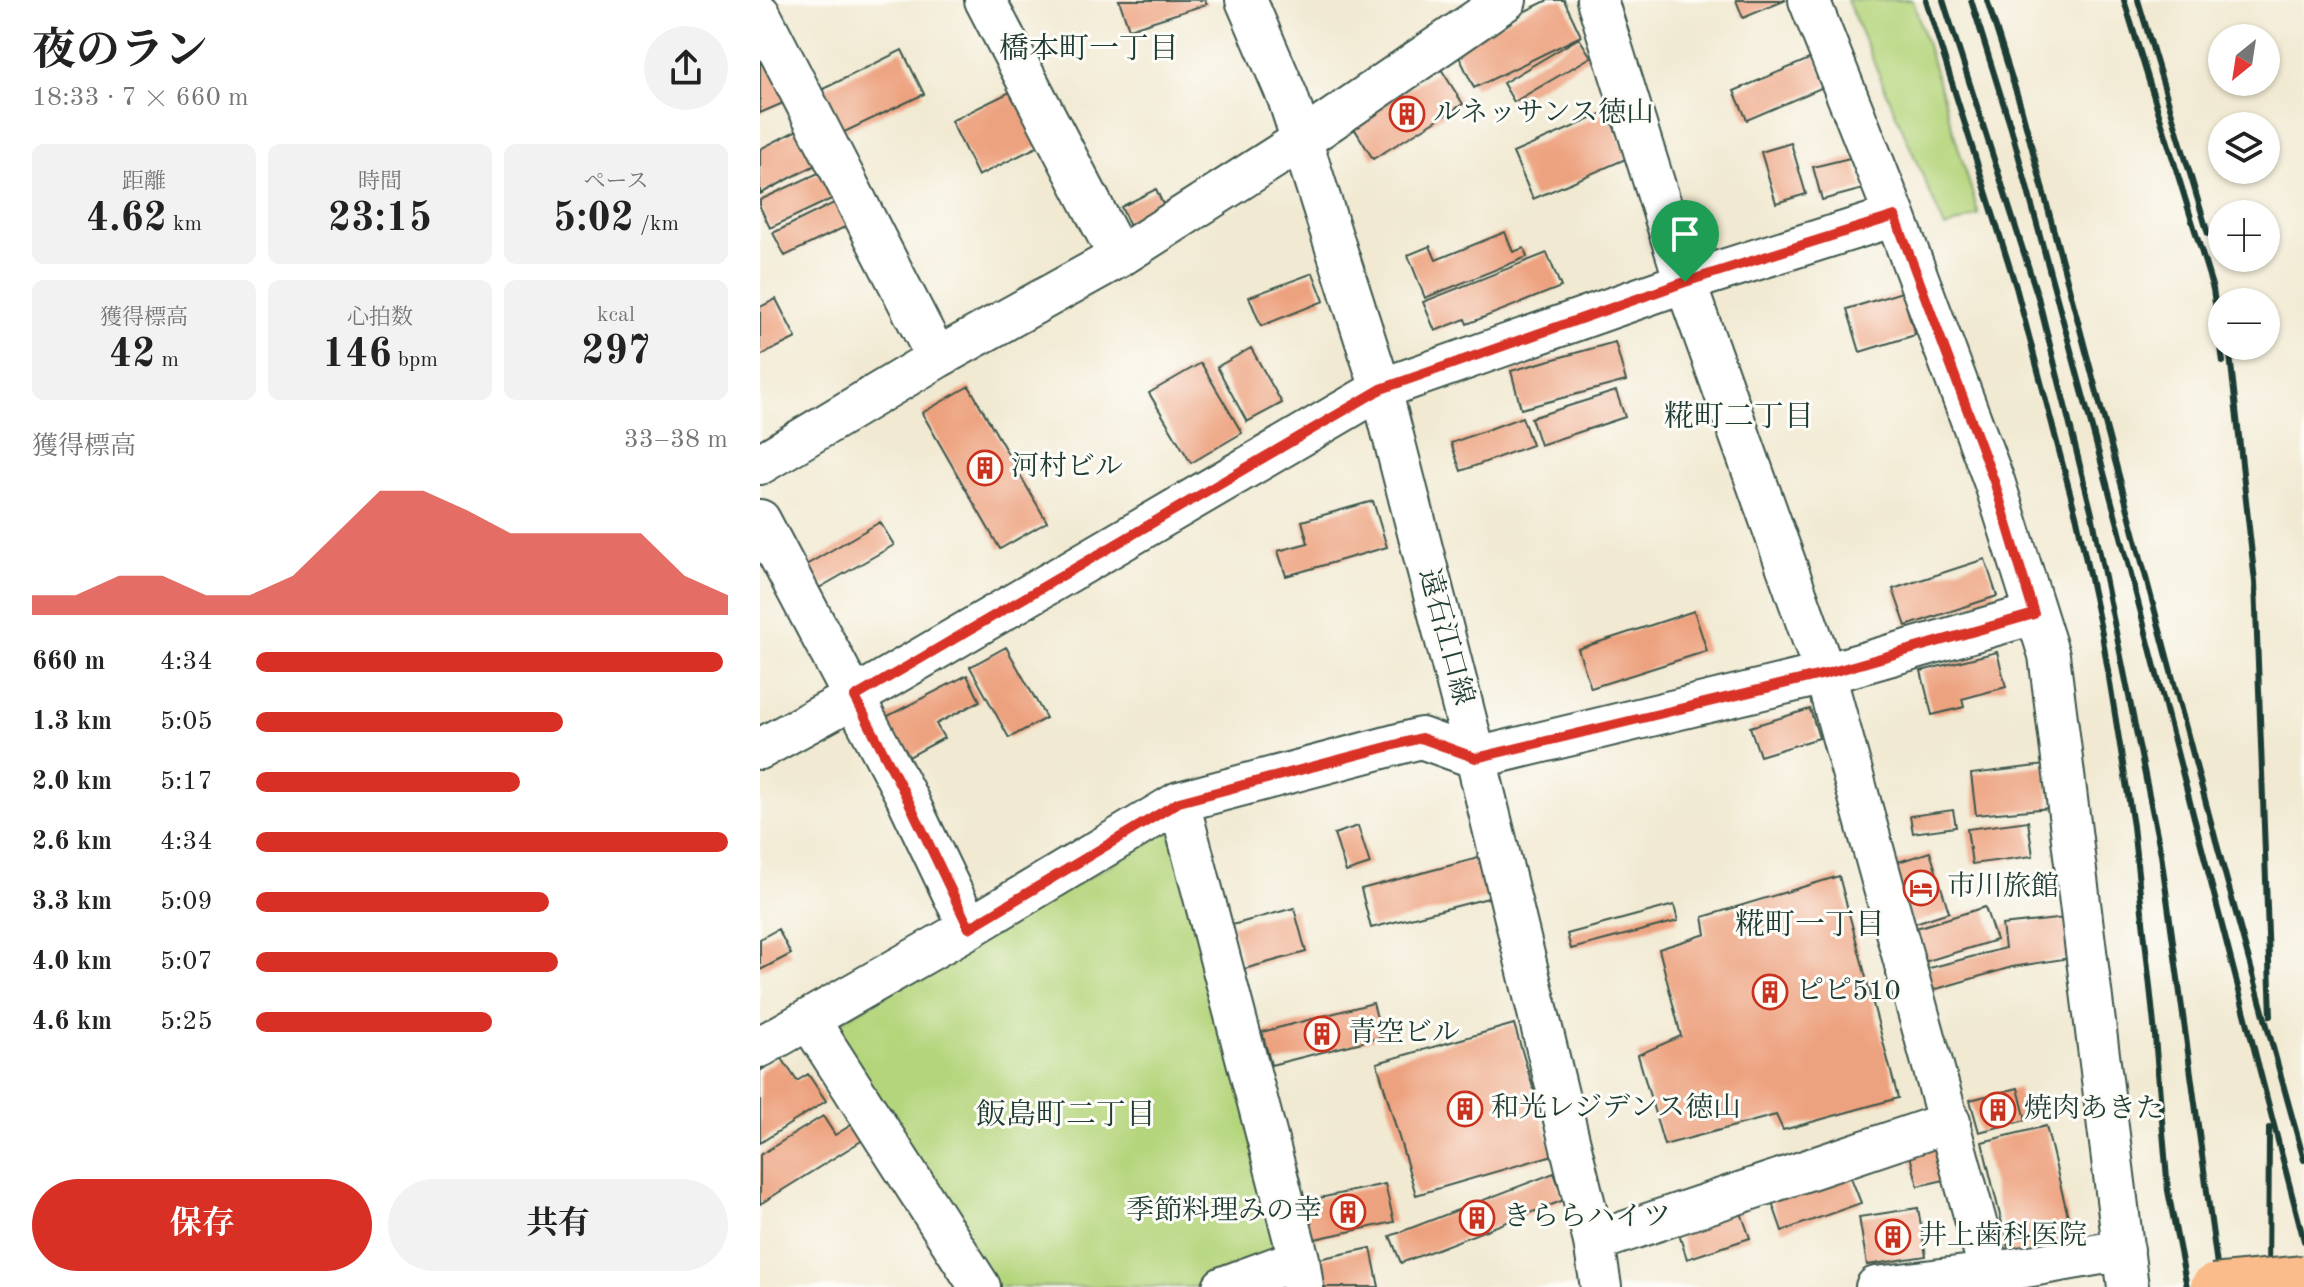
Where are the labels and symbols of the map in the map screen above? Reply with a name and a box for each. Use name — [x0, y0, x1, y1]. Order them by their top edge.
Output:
north arrow — [2208, 24, 2280, 96]
district label: 橋本町一丁目 — [999, 32, 1179, 65]
building icon: ルネッサンス徳山 — [1388, 95, 1426, 133]
place label: ルネッサンス徳山 — [1433, 97, 1654, 128]
pin — [1651, 200, 1719, 282]
district label: 糀町二丁目 — [1664, 400, 1814, 433]
building icon: 河村ビル — [966, 449, 1004, 487]
place label: 河村ビル — [1011, 451, 1123, 482]
street label: 遠石江口線 — [1413, 565, 1480, 708]
hotel icon: 市川旅館 — [1902, 869, 1940, 907]
place label: 市川旅館 — [1947, 871, 2059, 902]
district label: 糀町一丁目 — [1735, 908, 1885, 941]
building icon: ピピ510 — [1751, 973, 1789, 1011]
place label: ピピ510 — [1796, 977, 1901, 1006]
building icon: 青空ビル — [1303, 1015, 1341, 1053]
place label: 青空ビル — [1348, 1017, 1460, 1048]
building icon: 和光レジデンス徳山 — [1446, 1090, 1484, 1128]
building icon: 焼肉あきた — [1979, 1091, 2017, 1129]
place label: 和光レジデンス徳山 — [1491, 1092, 1741, 1123]
place label: 焼肉あきた — [2024, 1093, 2164, 1124]
district label: 飯島町二丁目 — [976, 1098, 1156, 1131]
building icon: 季節料理みの幸 — [1329, 1193, 1367, 1231]
place label: 季節料理みの幸 — [1126, 1195, 1322, 1226]
building icon: きららハイツ — [1458, 1199, 1496, 1237]
place label: きららハイツ — [1503, 1202, 1671, 1232]
building icon: 井上歯科医院 — [1874, 1218, 1912, 1256]
place label: 井上歯科医院 — [1919, 1220, 2087, 1251]

